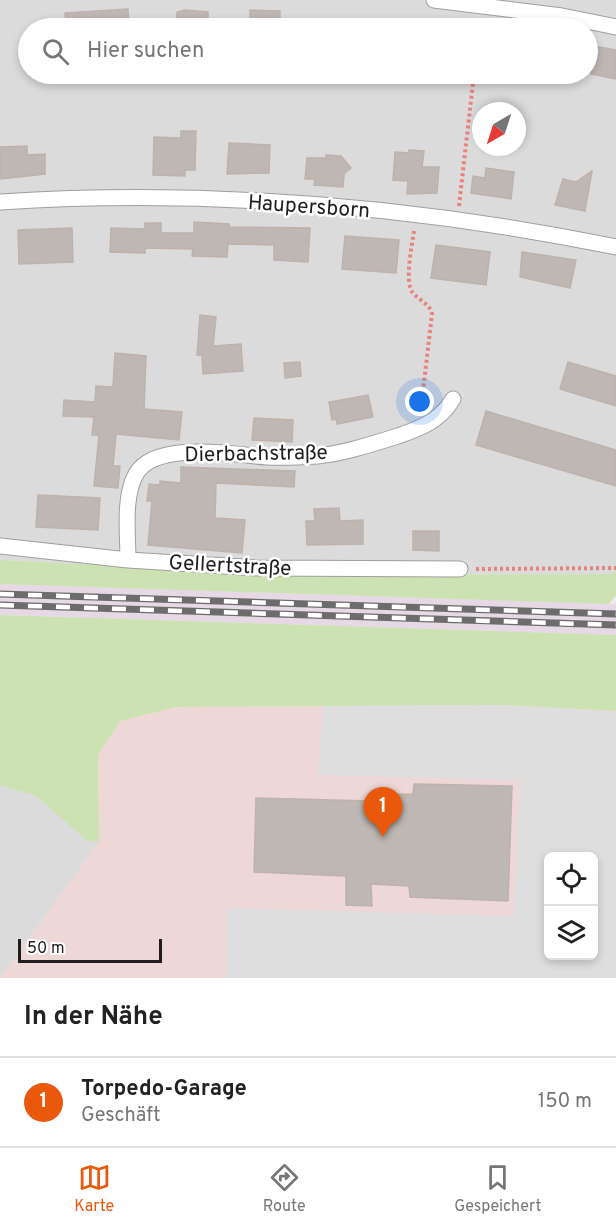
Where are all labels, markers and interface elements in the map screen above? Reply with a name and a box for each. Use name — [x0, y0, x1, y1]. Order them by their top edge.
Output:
search box — [18, 18, 598, 84]
icon: search — [39, 35, 72, 68]
text: Hier suchen — [87, 38, 204, 65]
north arrow — [472, 102, 526, 156]
street label: Haupersborn — [247, 190, 371, 225]
your location — [405, 387, 434, 416]
street label: Dierbachstraße — [184, 440, 328, 469]
street label: Gellertstraße — [168, 550, 292, 583]
pin: 1 — [364, 788, 403, 837]
map controls — [544, 852, 598, 960]
button: locate — [544, 852, 598, 906]
button: layers — [544, 906, 598, 960]
scale bar — [18, 936, 162, 964]
text: 50 m — [27, 939, 65, 959]
text: In der Nähe — [24, 1001, 163, 1034]
text: Torpedo-Garage — [81, 1076, 247, 1103]
text: 1 — [40, 1089, 48, 1115]
text: 150 m — [538, 1089, 592, 1115]
text: Geschäft — [81, 1103, 161, 1129]
tab: Karte — [74, 1161, 114, 1217]
tab: Route — [263, 1161, 306, 1217]
tab: Gespeichert — [454, 1161, 542, 1217]

